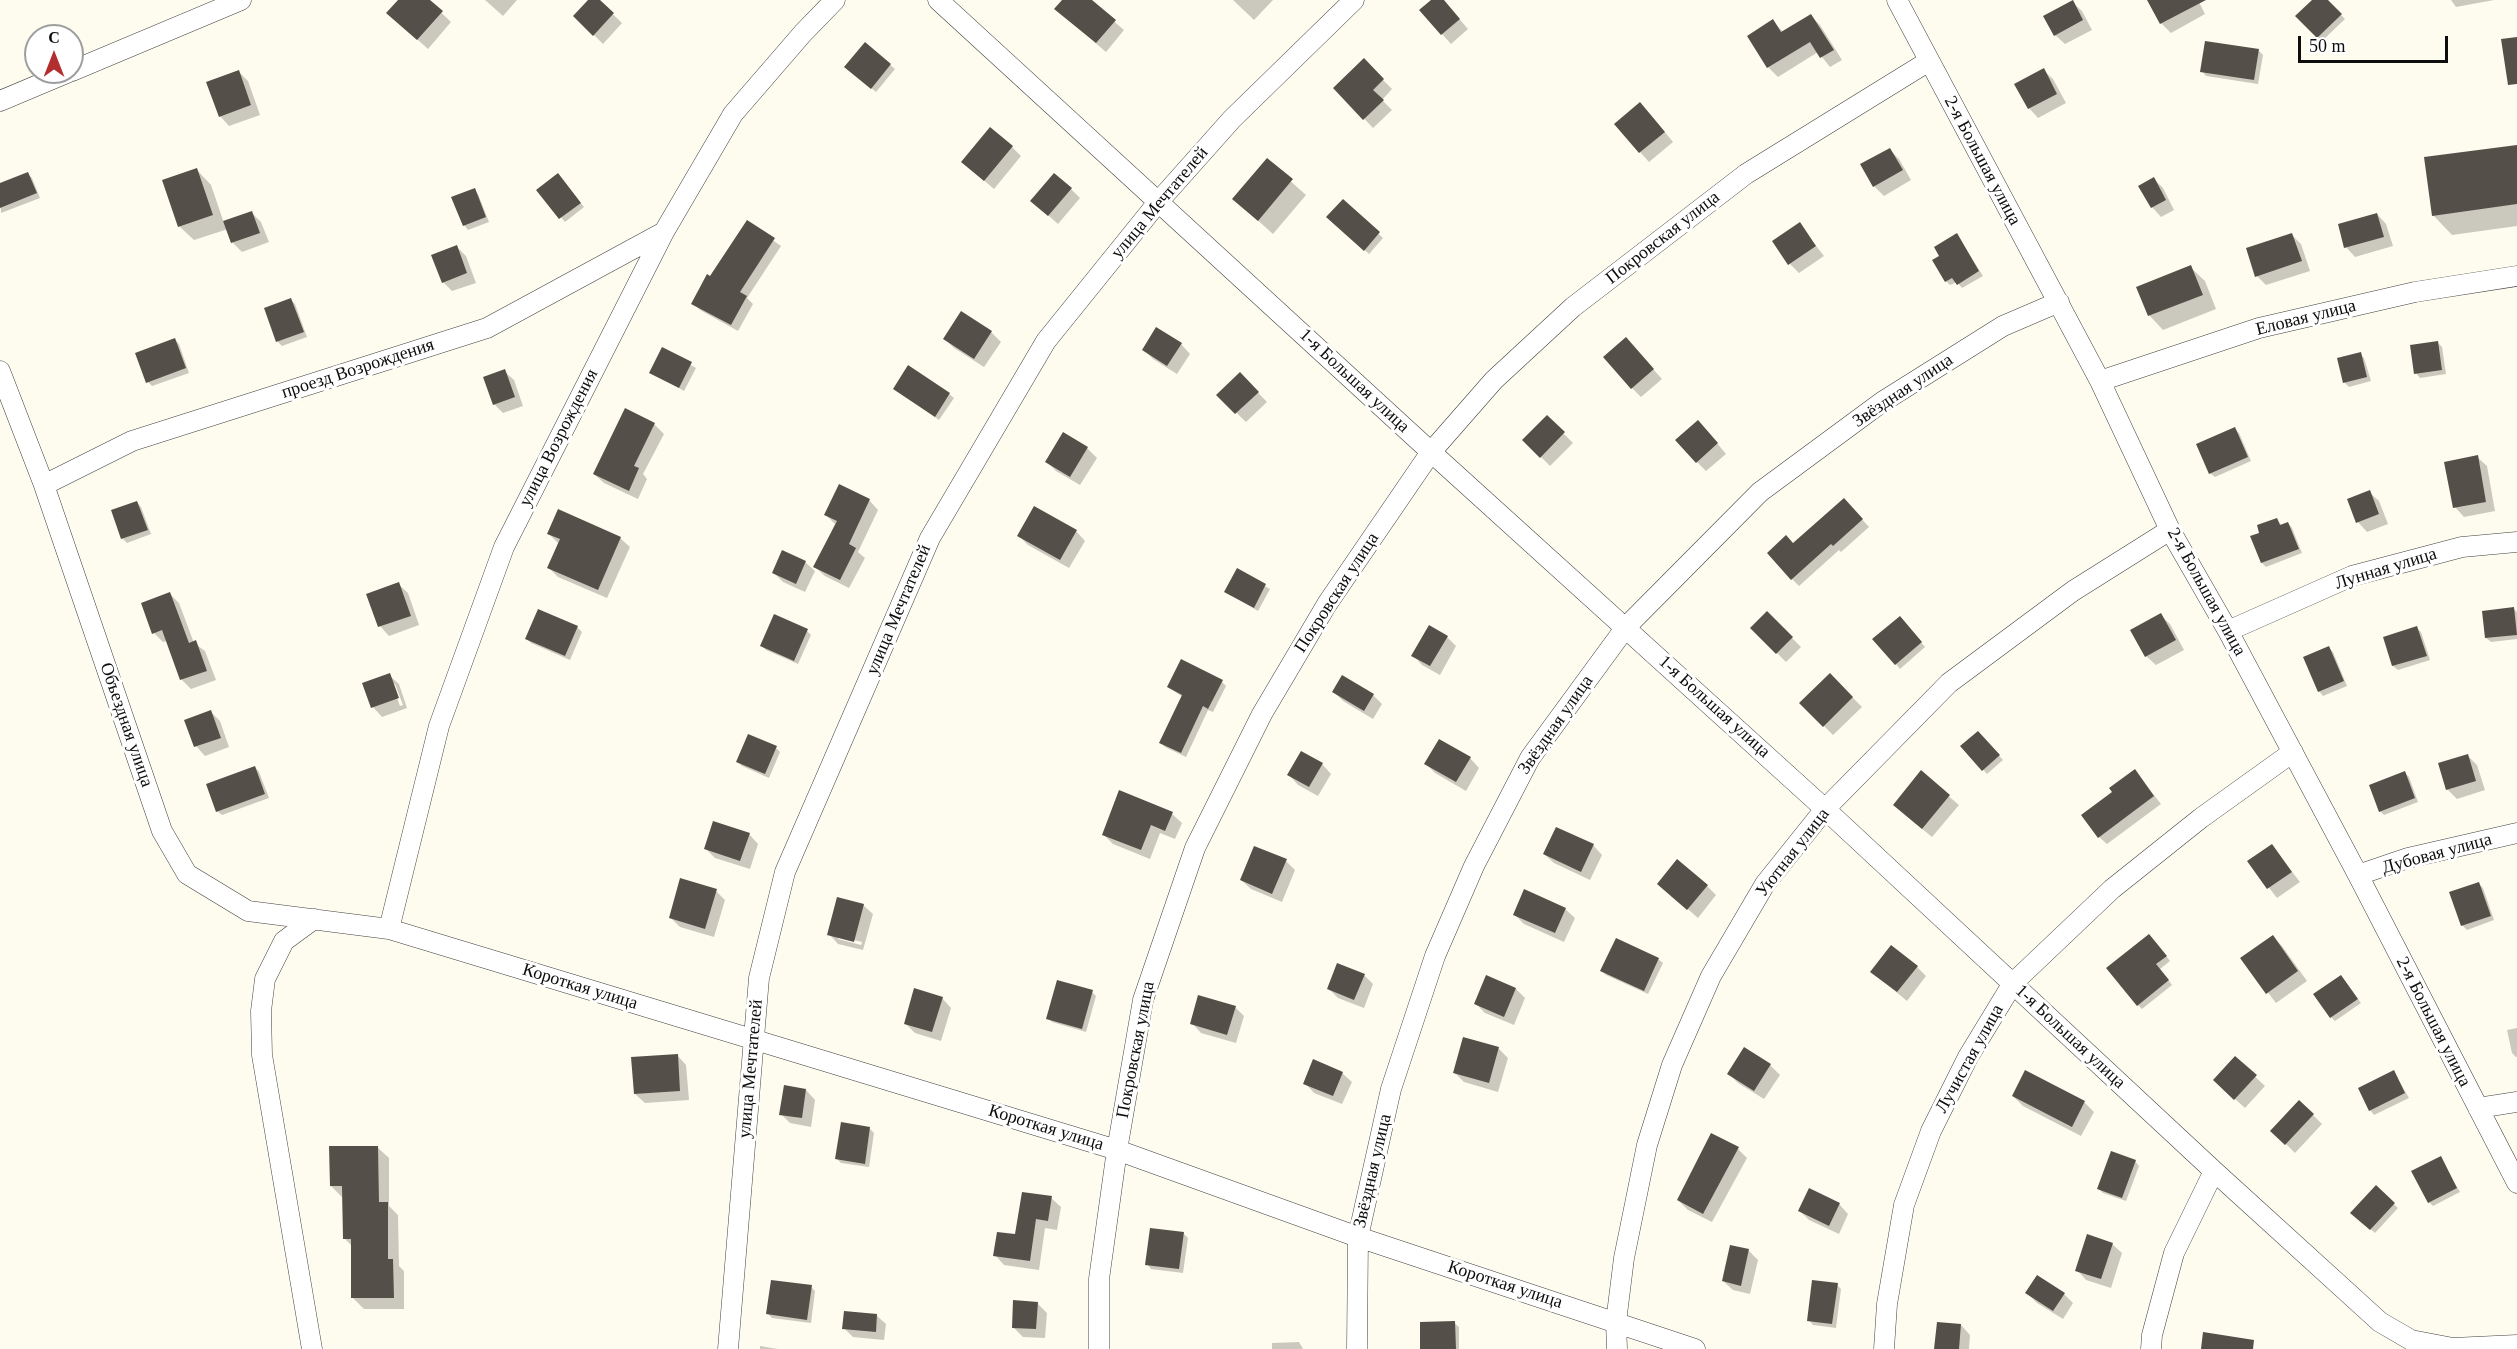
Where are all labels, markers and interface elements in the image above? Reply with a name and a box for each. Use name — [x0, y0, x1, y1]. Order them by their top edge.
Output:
north arrow — [24, 24, 84, 84]
scale bar — [2301, 24, 2451, 62]
text: С — [48, 29, 60, 46]
text: 50 m — [2309, 36, 2346, 56]
street label: 2-я Большая улица — [1939, 93, 2025, 229]
street label: улица Мечтателей — [1107, 143, 1213, 263]
street label: Покровская улица — [1602, 187, 1724, 289]
street label: Еловая улица — [2254, 295, 2358, 341]
street label: 1-я Большая улица — [1294, 324, 1414, 438]
street label: проезд Возрождения — [279, 334, 437, 404]
street label: Звёздная улица — [1849, 350, 1957, 432]
street label: улица Возрождения — [515, 365, 603, 511]
street label: 2-я Большая улица — [2162, 524, 2250, 660]
street label: Покровская улица — [1290, 529, 1384, 657]
street label: улица Мечтателей — [862, 542, 936, 678]
street label: Лунная улица — [2333, 543, 2439, 595]
street label: 1-я Большая улица — [1654, 651, 1774, 763]
street label: Объездная улица — [95, 660, 157, 790]
street label: Звёздная улица — [1514, 671, 1598, 779]
street label: Уютная улица — [1752, 804, 1834, 902]
street label: Дубовая улица — [2380, 829, 2494, 879]
street label: 2-я Большая улица — [2391, 953, 2475, 1091]
street label: Короткая улица — [520, 959, 640, 1015]
street label: Покровская улица — [1112, 980, 1160, 1120]
street label: 1-я Большая улица — [2010, 980, 2130, 1094]
street label: улица Мечтателей — [734, 999, 768, 1139]
street label: Лучистая улица — [1931, 1001, 2009, 1117]
street label: Короткая улица — [986, 1100, 1106, 1156]
street label: Звёздная улица — [1349, 1112, 1397, 1230]
street label: Короткая улица — [1445, 1256, 1565, 1314]

